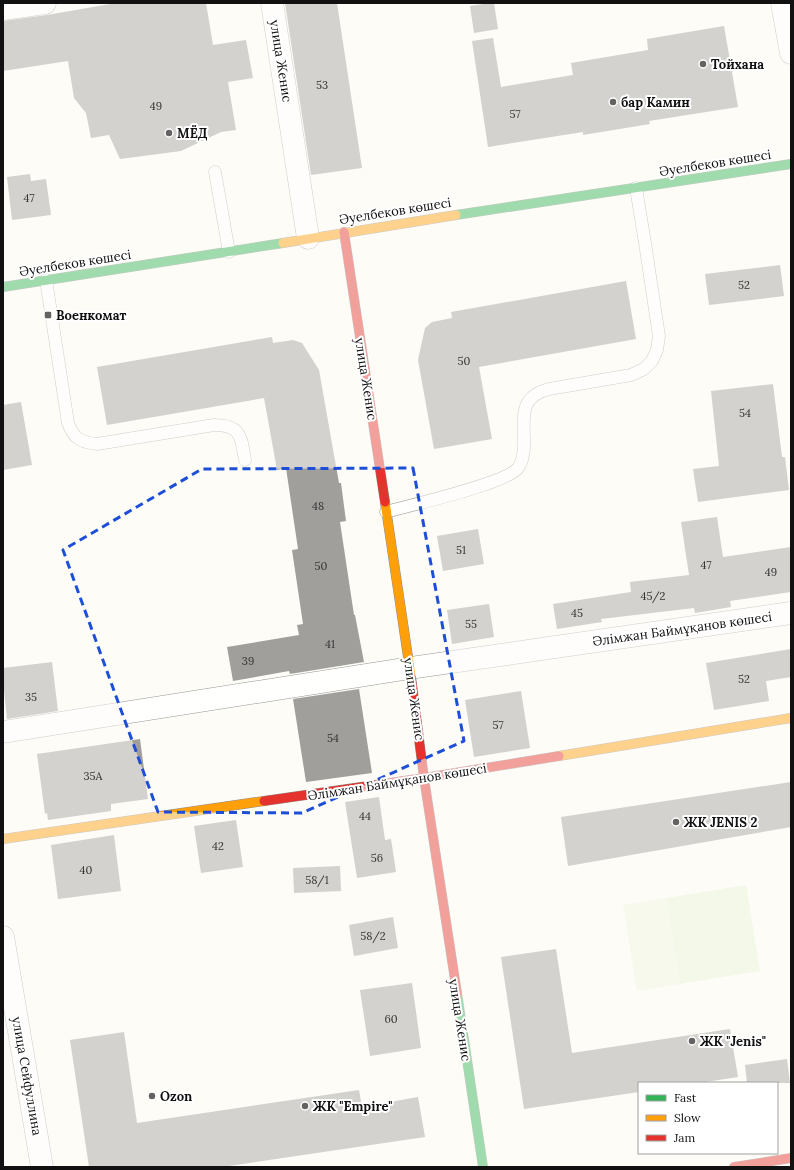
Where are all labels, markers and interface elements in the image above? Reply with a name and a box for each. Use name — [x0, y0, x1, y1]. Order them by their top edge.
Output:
street label: улица Женис — [266, 19, 296, 104]
place label: Тойхана — [711, 56, 764, 73]
marker: Тойхана — [698, 59, 708, 69]
house number: 53 — [316, 78, 328, 92]
place label: бар Камин — [621, 94, 690, 111]
marker: бар Камин — [608, 97, 618, 107]
house number: 49 — [150, 99, 162, 113]
house number: 57 — [509, 107, 521, 121]
place label: МЁД — [177, 125, 208, 142]
marker: МЁД — [164, 128, 174, 138]
street label: Әуелбеков көшесі — [658, 146, 773, 180]
house number: 47 — [23, 191, 35, 205]
street label: Әуелбеков көшесі — [338, 194, 453, 228]
street label: Әуелбеков көшесі — [18, 246, 133, 280]
house number: 52 — [738, 278, 750, 292]
place label: Военкомат — [56, 307, 127, 324]
marker: Военкомат — [43, 310, 53, 320]
street label: улица Женис — [351, 337, 381, 422]
house number: 50 — [458, 354, 471, 368]
house number: 54 — [739, 406, 751, 420]
house number: 48 — [312, 499, 324, 513]
house number: 51 — [456, 543, 466, 557]
house number: 47 — [700, 558, 712, 572]
house number: 50 — [315, 559, 328, 573]
house number: 49 — [765, 565, 777, 579]
house number: 45/2 — [640, 589, 666, 604]
house number: 45 — [571, 606, 583, 620]
street label: Әлімжан Баймұқанов көшесі — [591, 608, 773, 650]
house number: 55 — [465, 617, 477, 631]
house number: 41 — [325, 637, 335, 651]
house number: 39 — [242, 654, 254, 668]
street label: улица Женис — [400, 657, 428, 742]
house number: 52 — [738, 672, 750, 686]
house number: 35 — [25, 690, 37, 704]
house number: 57 — [492, 718, 504, 732]
house number: 54 — [327, 731, 339, 745]
street label: Әлімжан Баймұқанов көшесі — [306, 759, 488, 805]
house number: 35А — [83, 769, 104, 783]
house number: 44 — [359, 809, 371, 823]
place label: ЖК JENIS 2 — [684, 814, 757, 831]
marker: ЖК JENIS 2 — [671, 817, 681, 827]
house number: 42 — [212, 839, 224, 853]
house number: 56 — [371, 851, 383, 865]
house number: 40 — [80, 863, 93, 877]
house number: 58/1 — [305, 873, 329, 888]
house number: 58/2 — [360, 929, 386, 944]
street label: улица Женис — [445, 978, 475, 1063]
house number: 60 — [384, 1012, 398, 1026]
street label: улица Сейфуллина — [8, 1015, 46, 1137]
place label: ЖК "Jenis" — [700, 1033, 766, 1050]
marker: ЖК "Jenis" — [687, 1036, 697, 1046]
legend — [638, 1082, 778, 1154]
place label: Ozon — [160, 1088, 193, 1105]
text: Fast — [674, 1090, 697, 1105]
marker: Ozon — [147, 1091, 157, 1101]
place label: ЖК "Empire" — [313, 1098, 393, 1115]
marker: ЖК "Empire" — [300, 1101, 310, 1111]
text: Slow — [674, 1110, 701, 1125]
text: Jam — [673, 1130, 695, 1145]

